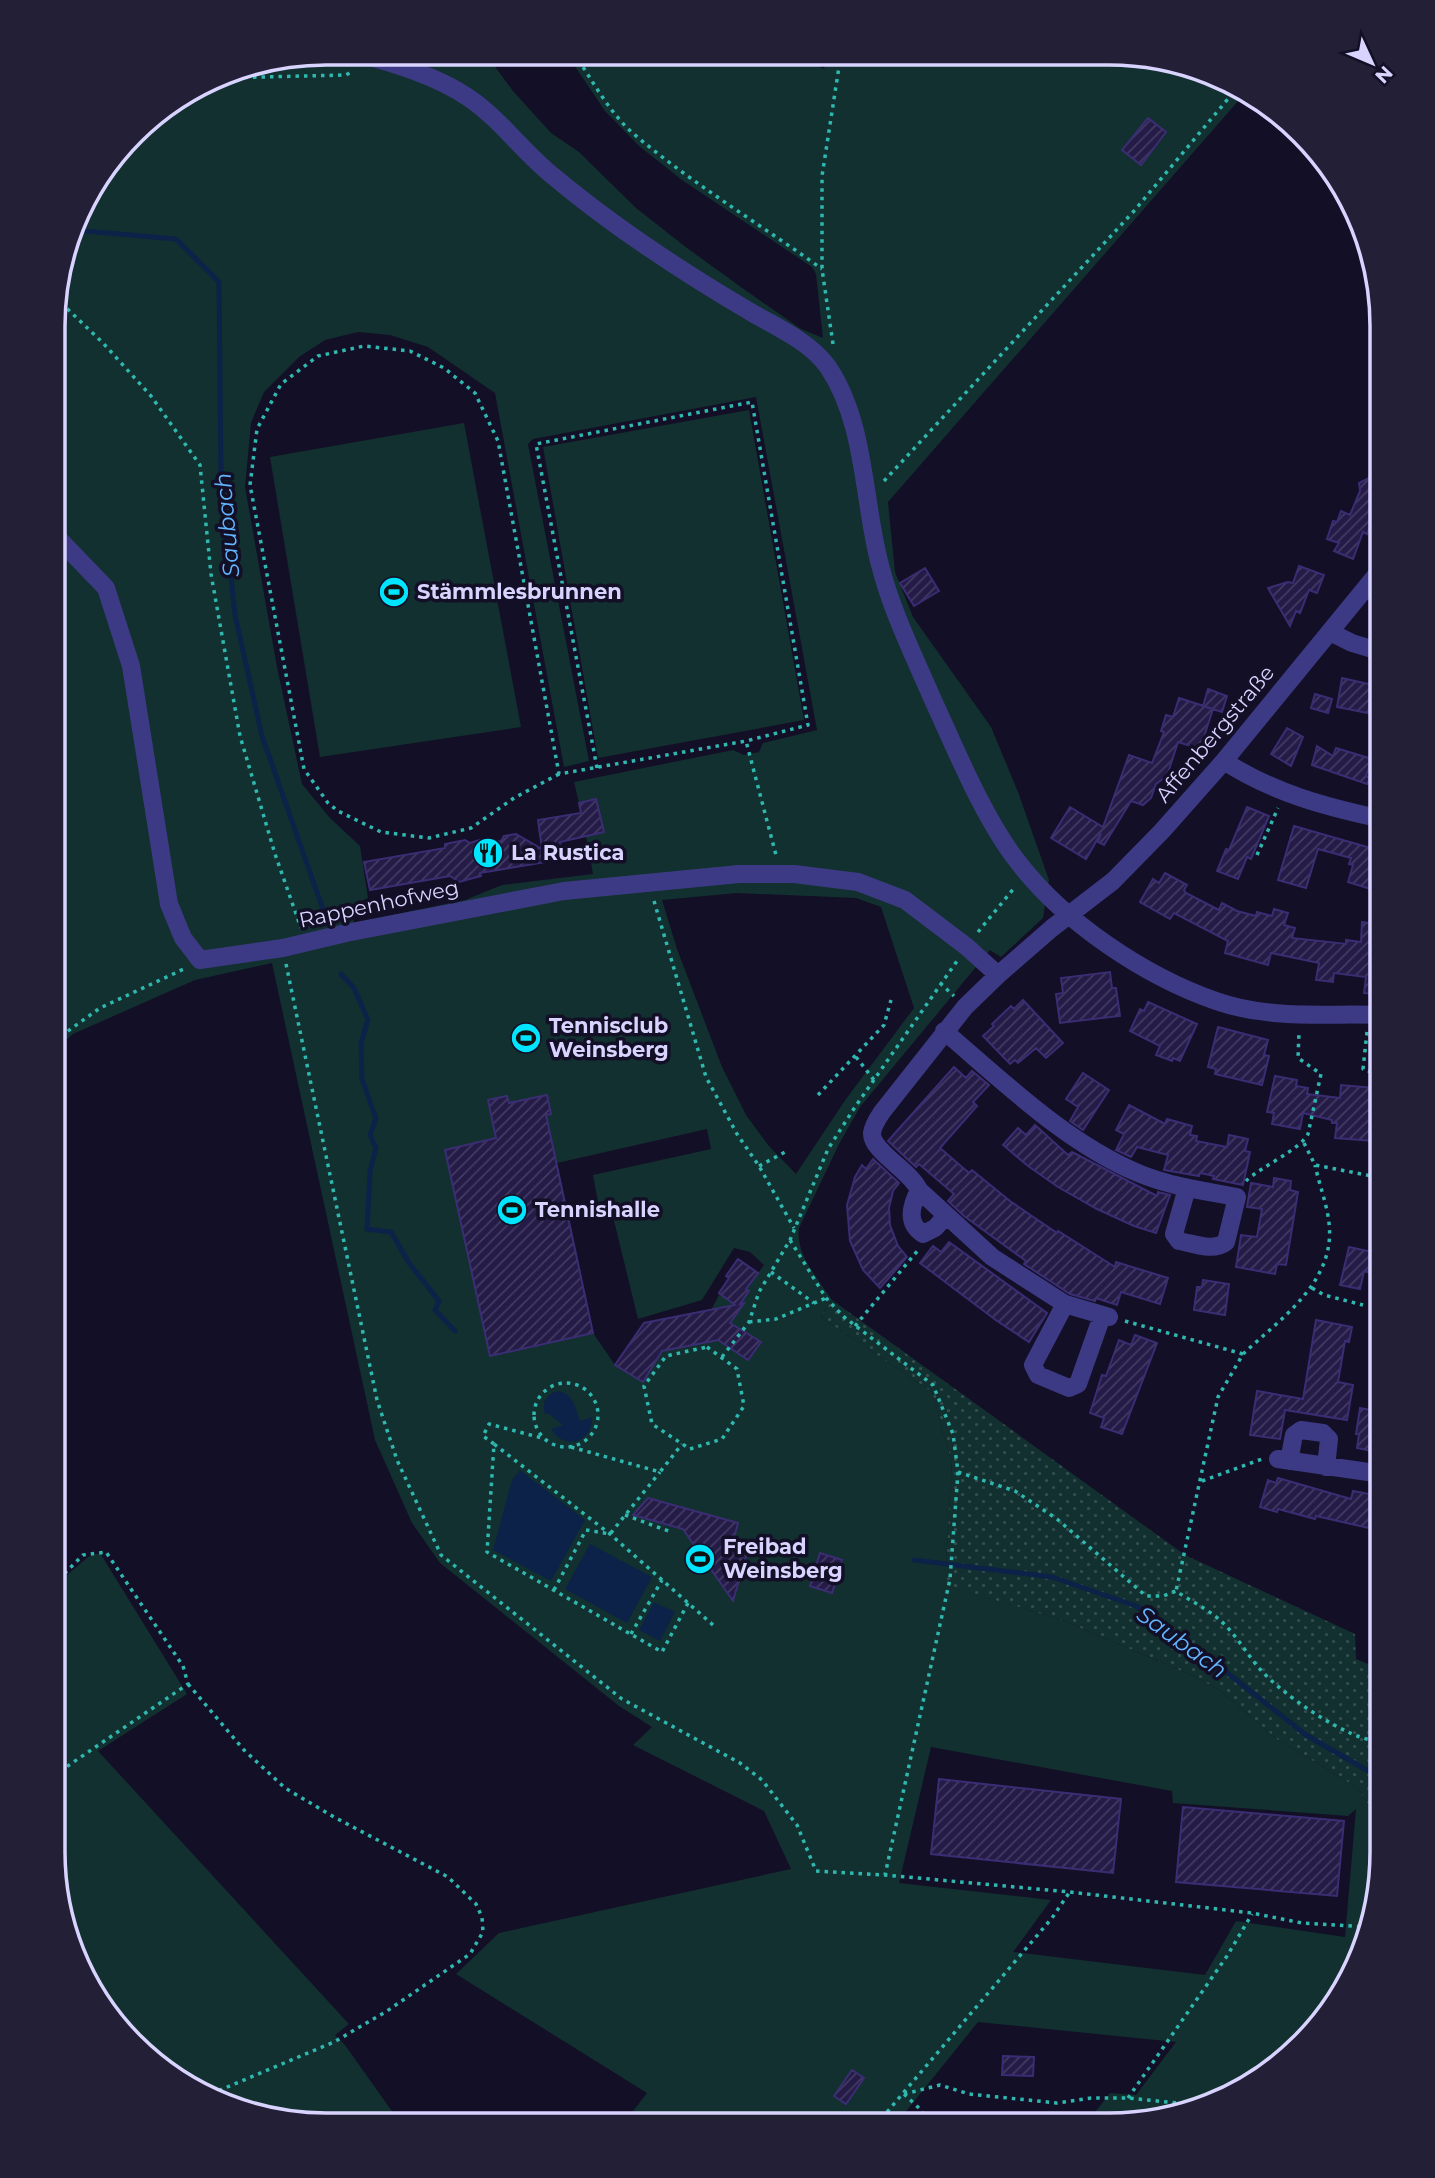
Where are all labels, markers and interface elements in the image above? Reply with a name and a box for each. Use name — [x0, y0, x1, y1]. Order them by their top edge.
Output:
north arrow — [1337, 28, 1407, 98]
text: N — [1370, 61, 1397, 88]
water label: Saubach — [208, 472, 246, 578]
sports icon: Stämmlesbrunnen — [377, 575, 411, 609]
place label: Stämmlesbrunnen — [417, 579, 622, 604]
street label: Affenbergstraße — [1150, 660, 1279, 807]
restaurant icon: La Rustica — [471, 836, 505, 870]
place label: La Rustica — [511, 840, 625, 865]
street label: Rappenhofweg — [297, 874, 461, 933]
place label: Tennisclub Weinsberg — [549, 1013, 669, 1062]
sports icon: Tennisclub Weinsberg — [509, 1021, 543, 1055]
sports icon: Tennishalle — [495, 1193, 529, 1227]
place label: Tennishalle — [535, 1197, 660, 1222]
place label: Freibad Weinsberg — [723, 1534, 843, 1583]
sports icon: Freibad Weinsberg — [683, 1542, 717, 1576]
water label: Saubach — [1131, 1600, 1233, 1684]

